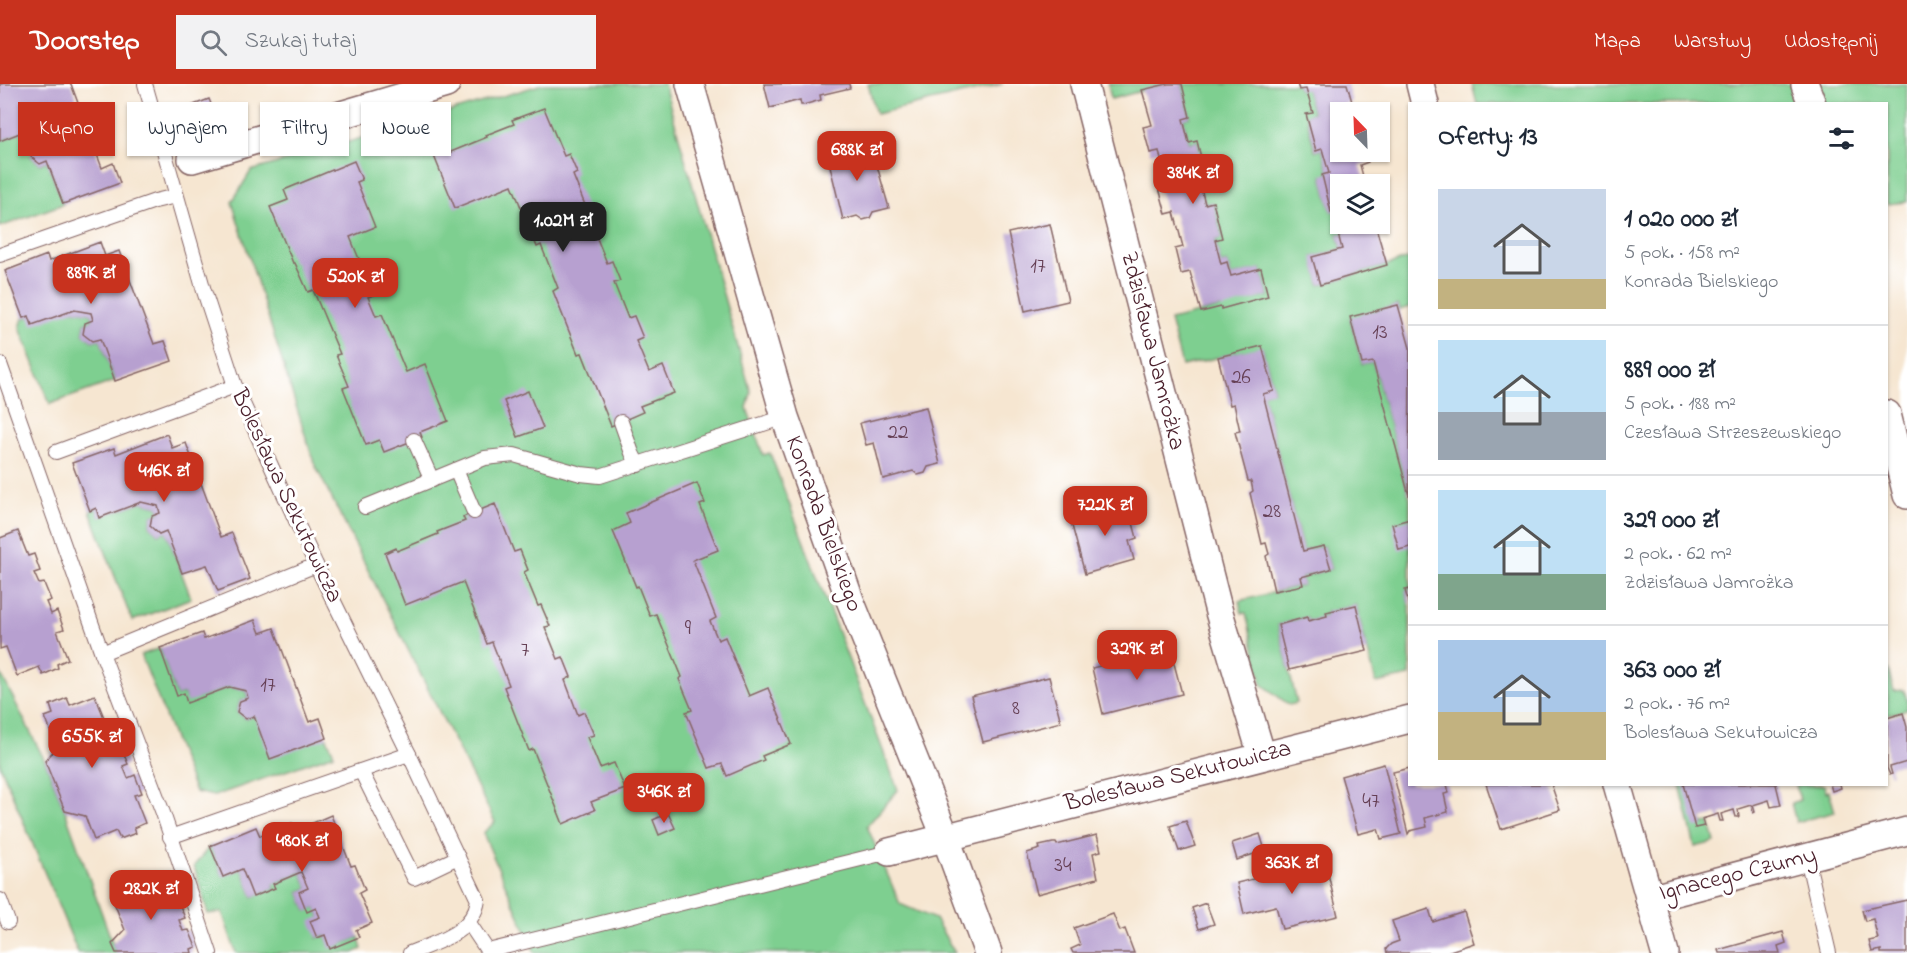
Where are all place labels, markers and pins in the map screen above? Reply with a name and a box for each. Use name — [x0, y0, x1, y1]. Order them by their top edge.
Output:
pin: 688K zł — [802, 131, 912, 182]
pin: 384K zł — [1138, 154, 1248, 205]
pin: 1.02M zł — [501, 202, 625, 253]
pin: 889K zł — [36, 254, 146, 305]
pin: 520K zł — [300, 258, 410, 309]
pin: 416K zł — [109, 452, 219, 503]
pin: 722K zł — [1050, 486, 1160, 537]
pin: 329K zł — [1082, 630, 1192, 681]
pin: 655K zł — [37, 718, 147, 769]
pin: 346K zł — [609, 773, 719, 824]
pin: 480K zł — [247, 822, 357, 873]
pin: 363K zł — [1237, 844, 1347, 895]
pin: 282K zł — [96, 870, 206, 921]

